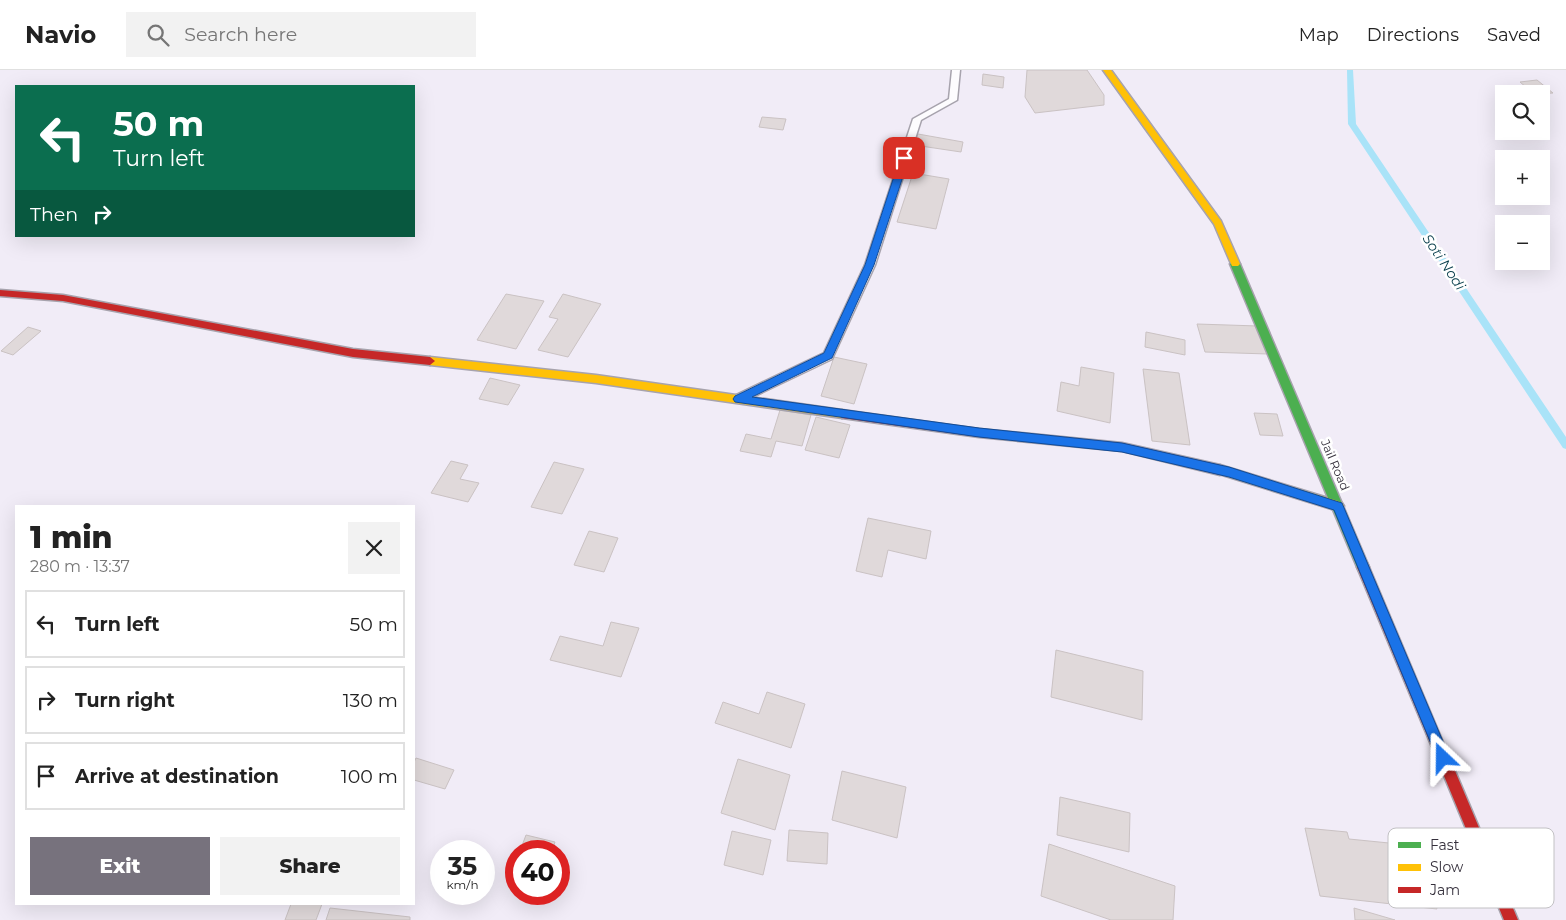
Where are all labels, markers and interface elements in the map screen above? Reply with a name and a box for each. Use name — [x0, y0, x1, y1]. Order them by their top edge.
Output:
search box — [126, 12, 476, 57]
text: Navio — [25, 20, 96, 49]
icon: search — [144, 21, 172, 49]
text: Search here — [184, 23, 297, 46]
text: Map — [1299, 24, 1339, 46]
text: Directions — [1367, 24, 1459, 46]
text: Saved — [1487, 24, 1541, 46]
map controls — [1495, 85, 1550, 270]
button: search — [1495, 85, 1550, 140]
text: 50 m — [113, 102, 204, 145]
icon: left — [30, 105, 95, 170]
pin — [883, 137, 925, 179]
icon: arrive — [890, 144, 918, 172]
text: Turn left — [113, 145, 205, 172]
button: + — [1495, 150, 1550, 205]
icon: right — [88, 200, 116, 228]
text: Then — [30, 203, 78, 226]
button: − — [1495, 215, 1550, 270]
water label: Soti Nodi — [1419, 230, 1469, 294]
street label: Jail Road — [1318, 436, 1353, 493]
text: 1 min — [30, 519, 113, 556]
button: close — [348, 522, 400, 574]
text: 280 m · 13:37 — [30, 557, 130, 576]
icon: left — [32, 610, 60, 638]
text: Turn left — [75, 613, 160, 636]
text: 50 m — [350, 613, 398, 636]
icon: right — [32, 686, 60, 714]
text: Turn right — [75, 689, 175, 712]
text: 130 m — [343, 689, 398, 712]
position arrow — [1416, 731, 1468, 783]
icon: arrive — [32, 762, 60, 790]
text: Arrive at destination — [75, 765, 279, 788]
text: 100 m — [341, 765, 398, 788]
legend — [1388, 828, 1554, 908]
text: Fast — [1430, 836, 1460, 854]
button: Exit — [30, 837, 210, 895]
button: Share — [220, 837, 400, 895]
speed limit sign: 40 — [505, 840, 570, 905]
text: 35 — [448, 851, 477, 881]
text: Slow — [1430, 858, 1464, 876]
text: km/h — [446, 877, 479, 892]
text: Jam — [1429, 881, 1460, 899]

